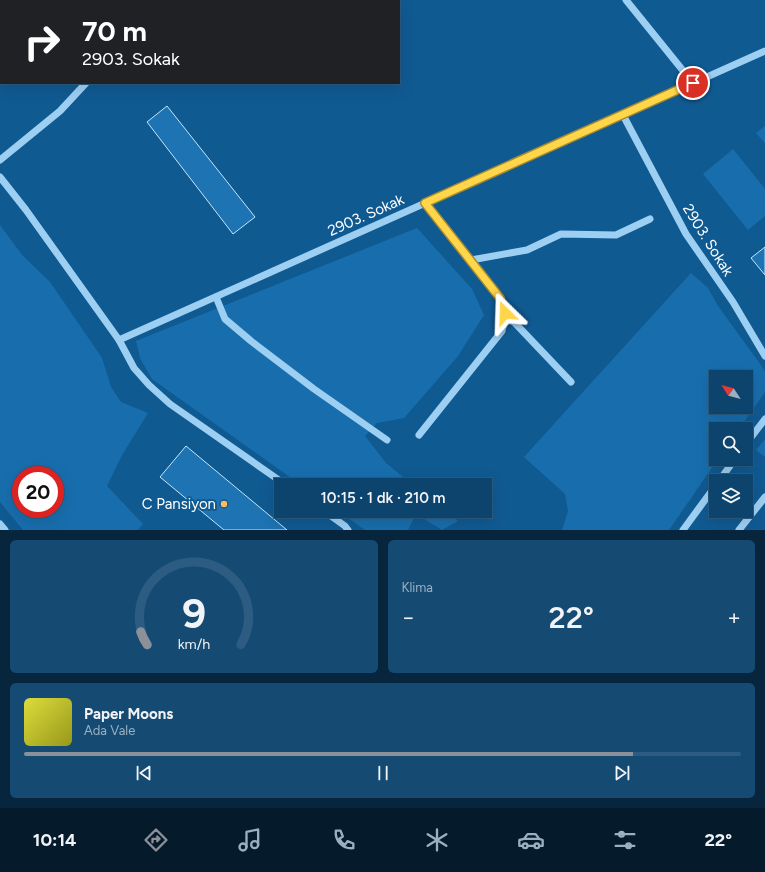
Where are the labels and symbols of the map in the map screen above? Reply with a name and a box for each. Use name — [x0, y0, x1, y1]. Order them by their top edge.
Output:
pin — [676, 66, 710, 100]
street label: 2903. Sokak — [325, 190, 408, 240]
street label: 2903. Sokak — [679, 201, 738, 280]
position arrow — [484, 292, 526, 334]
north arrow — [709, 370, 753, 414]
speed limit sign: 20 — [12, 466, 64, 518]
place label: C Pansiyon — [142, 495, 216, 513]
marker: C Pansiyon — [219, 499, 229, 509]

